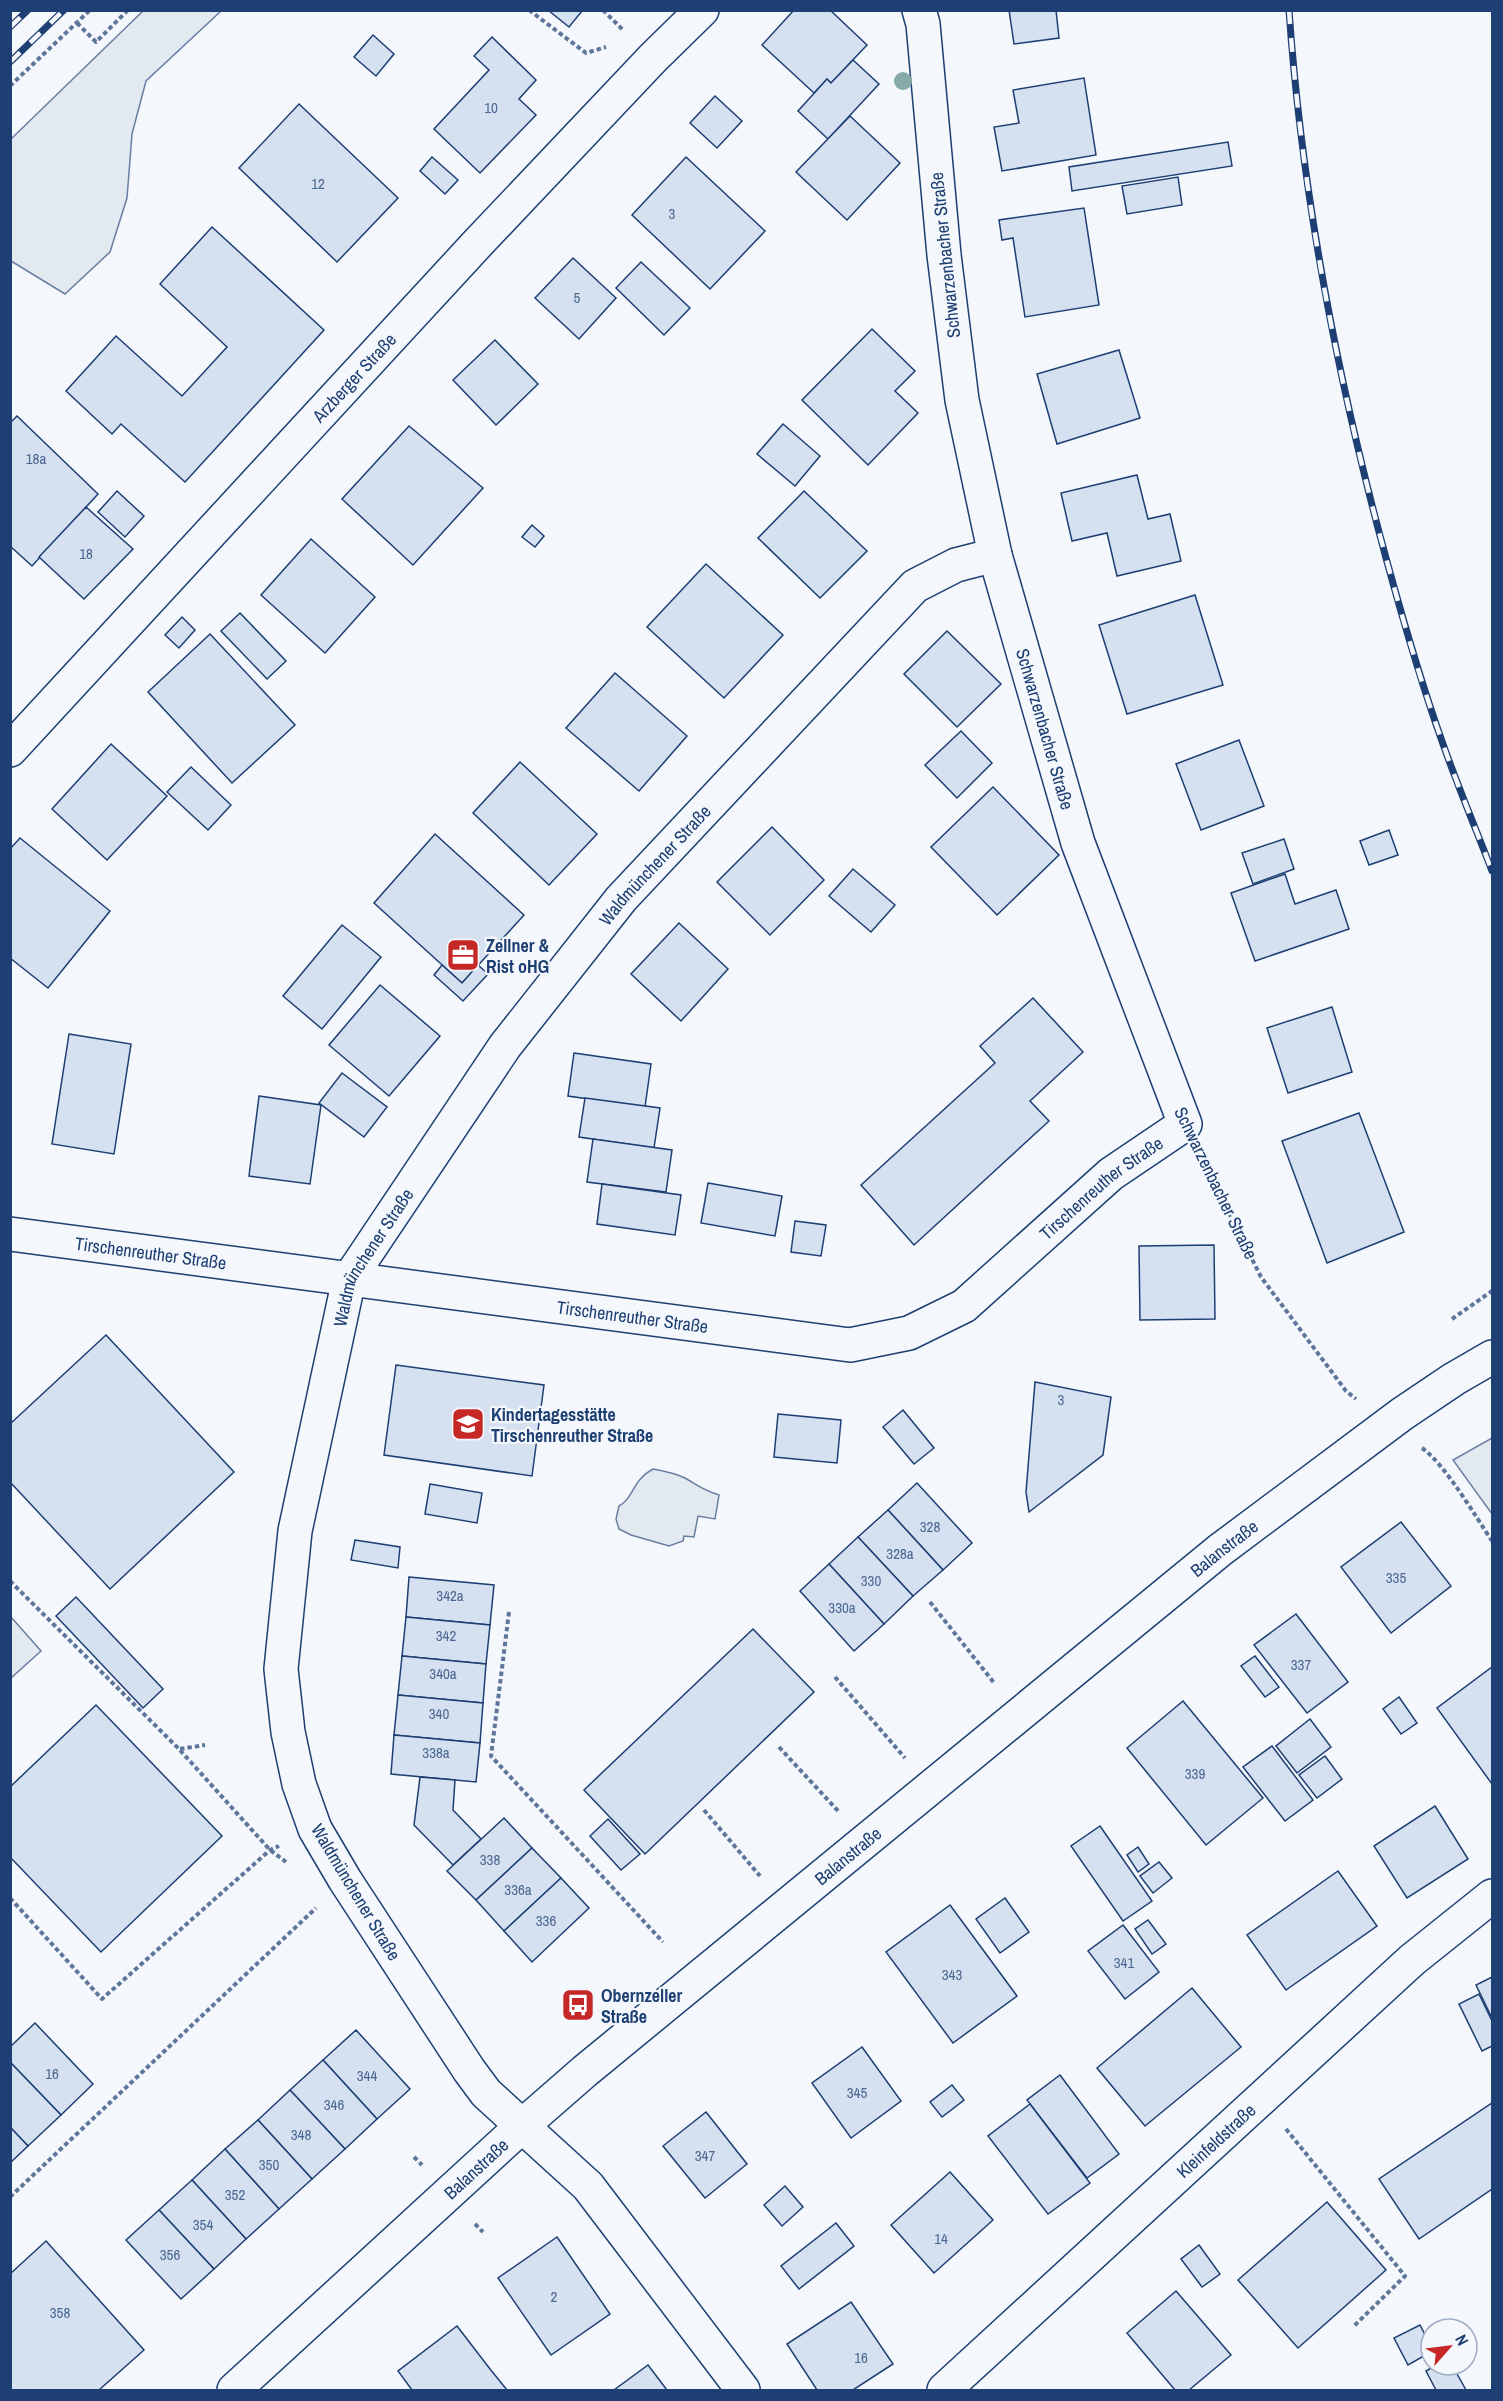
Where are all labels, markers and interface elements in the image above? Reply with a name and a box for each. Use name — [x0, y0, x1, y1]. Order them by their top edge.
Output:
house number: 10 — [484, 97, 498, 118]
street label: Schwarzenbacher Straße — [924, 171, 966, 339]
house number: 12 — [311, 173, 325, 194]
house number: 3 — [669, 203, 676, 224]
house number: 5 — [574, 287, 581, 308]
street label: Arzberger Straße — [306, 327, 401, 428]
house number: 18a — [26, 448, 46, 469]
house number: 18 — [79, 543, 93, 564]
street label: Schwarzenbacher Straße — [1010, 646, 1080, 812]
street label: Waldmünchener Straße — [593, 799, 716, 930]
place label: Zellner & Rist oHG — [486, 933, 550, 979]
office icon: Zellner & Rist oHG — [445, 937, 481, 973]
street label: Schwarzenbacher Straße — [1168, 1103, 1264, 1263]
street label: Tirschenreuther Straße — [1034, 1130, 1168, 1245]
street label: Waldmünchener Straße — [327, 1183, 419, 1329]
street label: Tirschenreuther Straße — [74, 1230, 228, 1275]
street label: Tirschenreuther Straße — [555, 1294, 710, 1339]
house number: 3 — [1058, 1389, 1065, 1410]
place label: Kindertagesstätte Tirschenreuther Straße — [491, 1402, 653, 1448]
school or university icon: Kindertagesstätte Tirschenreuther Straße — [450, 1406, 486, 1442]
street label: Balanstraße — [1185, 1514, 1263, 1582]
house number: 328 — [920, 1516, 940, 1537]
house number: 328a — [886, 1543, 914, 1564]
house number: 335 — [1386, 1567, 1406, 1588]
house number: 330 — [861, 1570, 881, 1591]
house number: 342a — [436, 1585, 464, 1606]
house number: 330a — [828, 1597, 856, 1618]
house number: 342 — [436, 1625, 456, 1646]
house number: 337 — [1291, 1654, 1311, 1675]
house number: 340a — [429, 1663, 457, 1684]
house number: 340 — [429, 1703, 449, 1724]
house number: 338a — [422, 1742, 450, 1763]
house number: 339 — [1185, 1763, 1205, 1784]
street label: Waldmünchener Straße — [305, 1819, 407, 1965]
street label: Balanstraße — [809, 1821, 886, 1890]
house number: 338 — [480, 1849, 500, 1870]
house number: 336a — [504, 1879, 532, 1900]
house number: 336 — [536, 1910, 556, 1931]
house number: 341 — [1114, 1952, 1134, 1973]
house number: 343 — [942, 1964, 962, 1985]
place label: Obernzeller Straße — [601, 1983, 682, 2029]
bus stop icon: Obernzeller Straße — [560, 1987, 596, 2023]
house number: 16 — [45, 2063, 59, 2084]
house number: 344 — [357, 2065, 377, 2086]
house number: 345 — [847, 2082, 867, 2103]
house number: 346 — [324, 2094, 344, 2115]
street label: Kleinfeldstraße — [1171, 2098, 1261, 2183]
house number: 348 — [291, 2124, 311, 2145]
street label: Balanstraße — [438, 2132, 514, 2205]
house number: 347 — [695, 2145, 715, 2166]
house number: 350 — [259, 2154, 279, 2175]
house number: 352 — [225, 2184, 245, 2205]
house number: 354 — [193, 2214, 213, 2235]
house number: 14 — [934, 2228, 948, 2249]
house number: 356 — [160, 2244, 180, 2265]
house number: 2 — [551, 2286, 558, 2307]
house number: 358 — [50, 2302, 70, 2323]
north arrow — [1419, 2317, 1479, 2377]
text: N — [1450, 2331, 1474, 2349]
house number: 16 — [854, 2347, 868, 2368]

